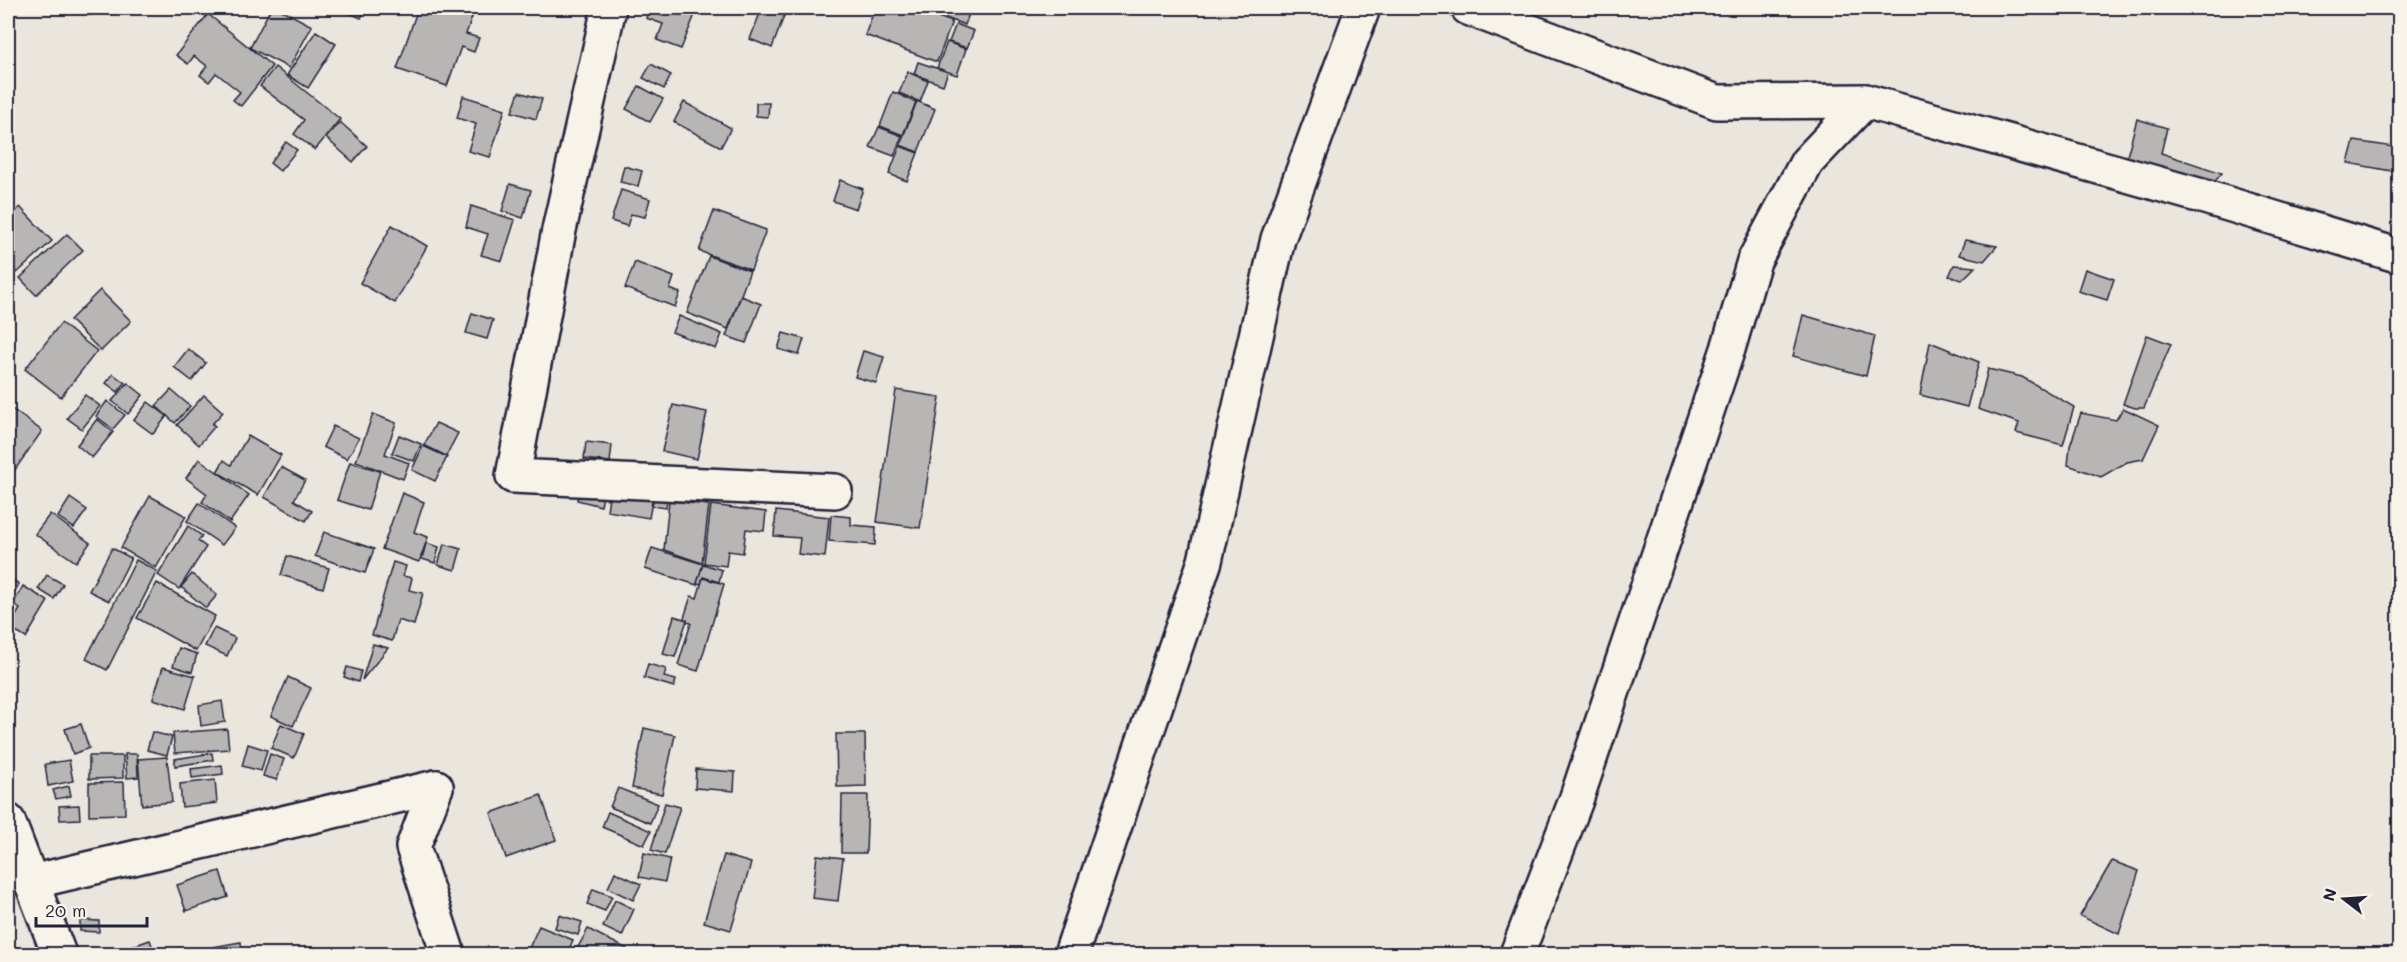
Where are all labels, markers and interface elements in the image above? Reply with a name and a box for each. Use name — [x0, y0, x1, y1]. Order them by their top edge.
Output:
north arrow — [2314, 869, 2374, 929]
text: N — [2317, 886, 2341, 903]
scale bar — [36, 890, 147, 928]
text: 20 m — [45, 898, 86, 922]

